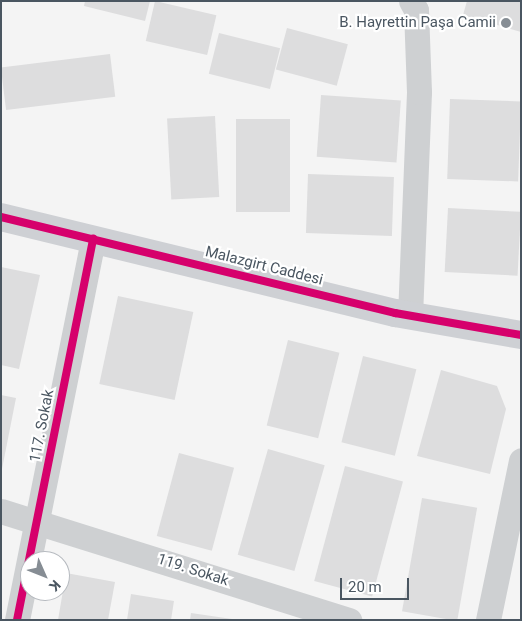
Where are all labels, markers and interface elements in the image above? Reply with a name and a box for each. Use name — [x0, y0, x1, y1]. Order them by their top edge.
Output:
place label: B. Hayrettin Paşa Camii — [339, 14, 496, 32]
marker: B. Hayrettin Paşa Camii — [500, 17, 512, 29]
street label: Malazgirt Caddesi — [203, 243, 325, 289]
street label: 117. Sokak — [26, 388, 58, 464]
street label: 119. Sokak — [155, 550, 231, 590]
north arrow — [20, 551, 70, 601]
scale bar — [342, 568, 411, 600]
text: K — [46, 577, 64, 594]
text: 20 m — [348, 578, 382, 596]

